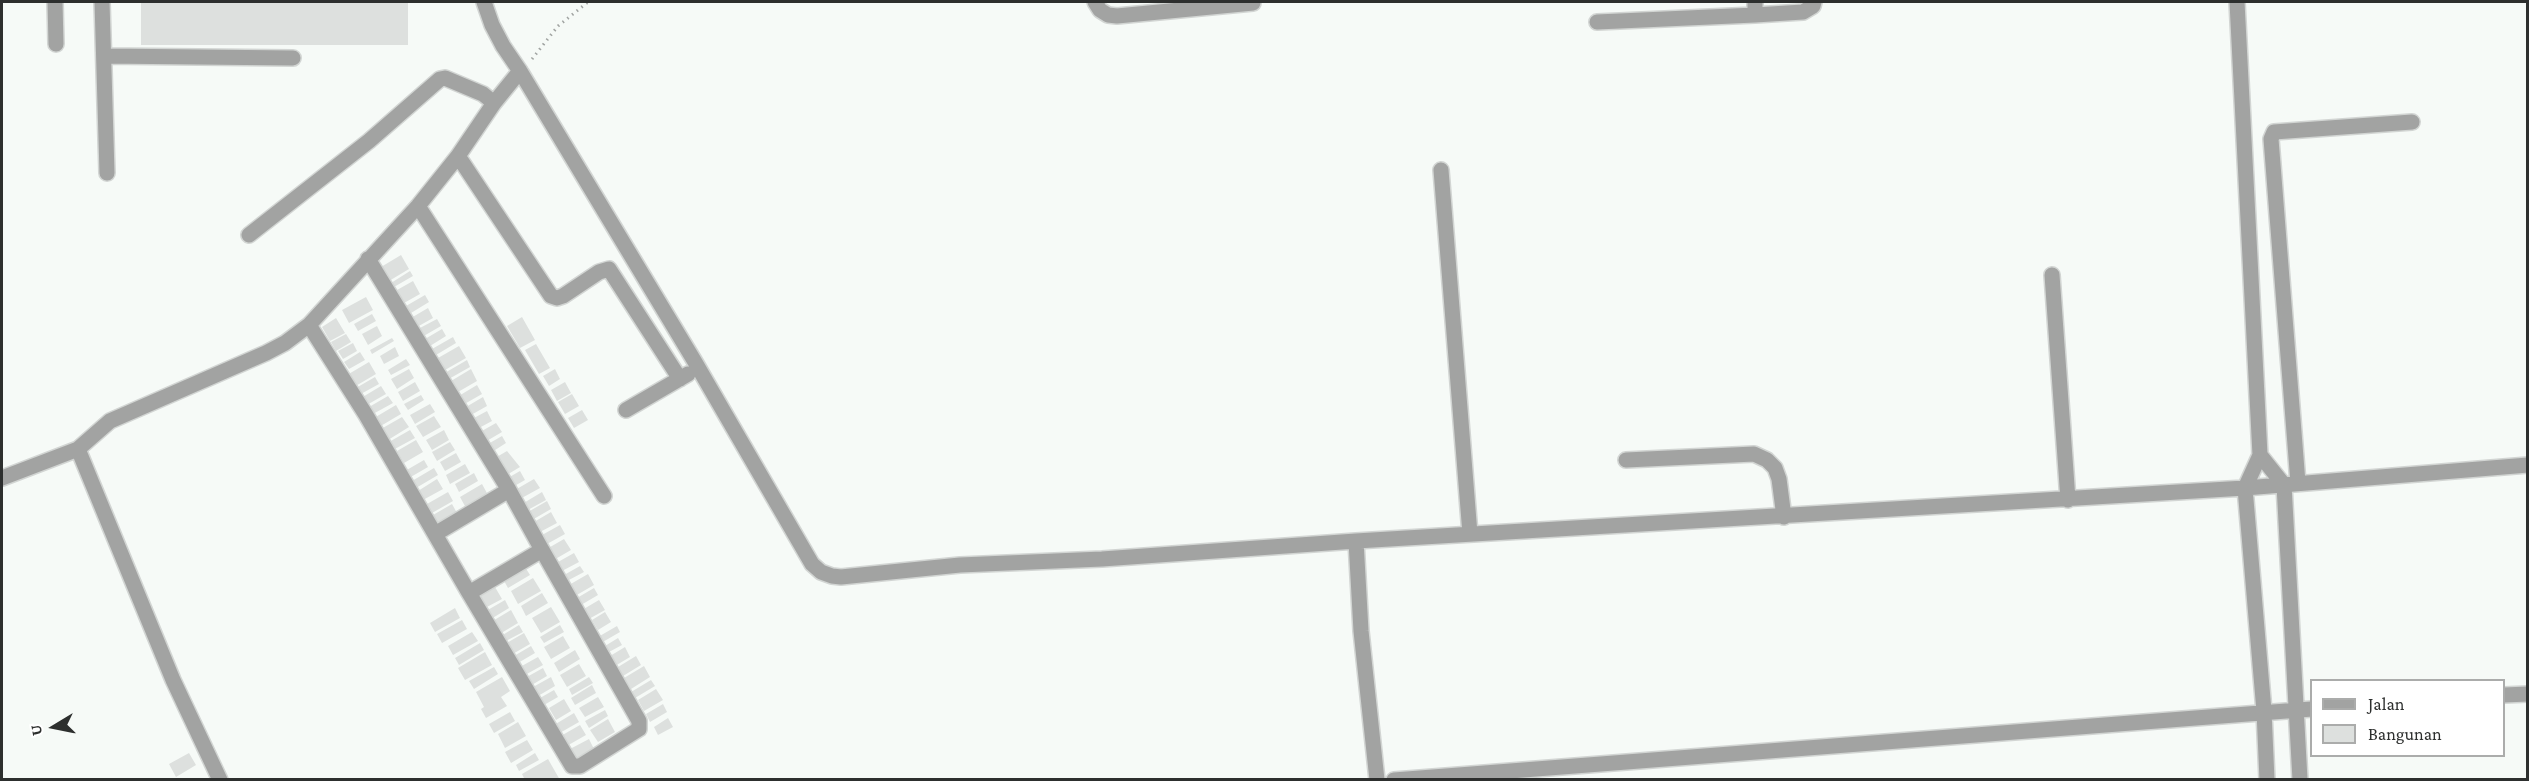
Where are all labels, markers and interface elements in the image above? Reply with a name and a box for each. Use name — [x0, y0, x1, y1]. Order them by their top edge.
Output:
legend — [2310, 679, 2505, 757]
text: Jalan — [2368, 694, 2404, 714]
north arrow — [24, 697, 84, 757]
text: U — [26, 723, 45, 737]
text: Bangunan — [2368, 724, 2442, 744]

